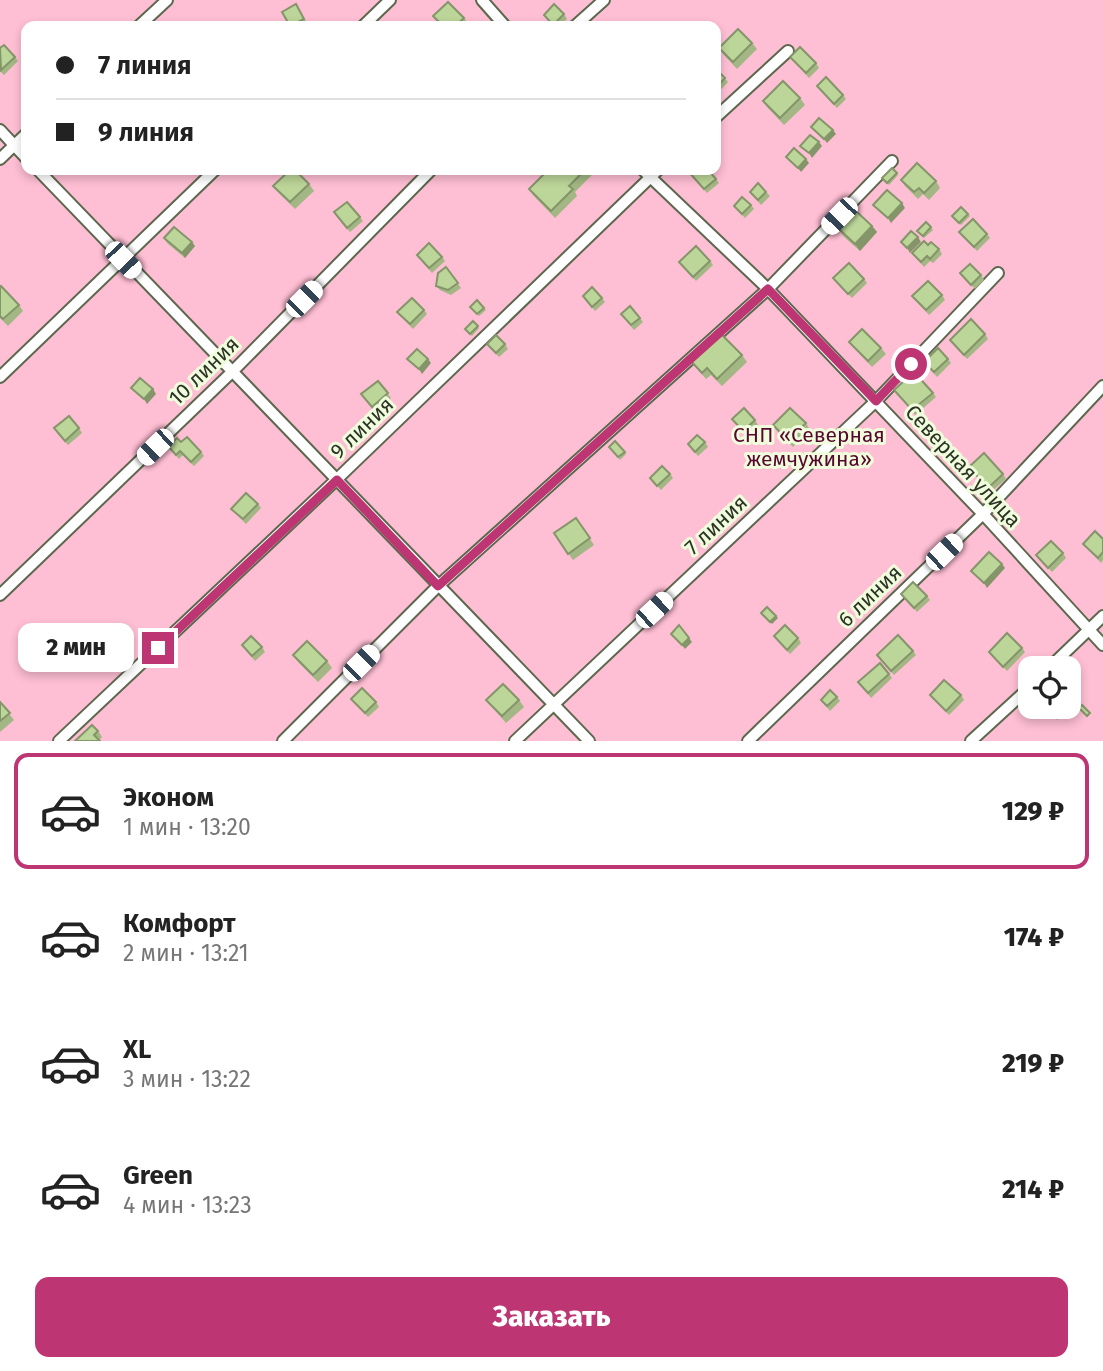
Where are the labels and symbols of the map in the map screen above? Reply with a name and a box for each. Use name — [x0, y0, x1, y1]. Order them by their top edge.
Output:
car — [817, 194, 862, 238]
car — [101, 238, 146, 282]
car — [282, 277, 327, 321]
street label: 10 линия — [163, 331, 245, 411]
route start — [895, 348, 927, 380]
street label: 9 линия — [325, 392, 399, 464]
street label: Северная улица — [900, 399, 1026, 533]
park label: СНП «Северная жемчужина» — [733, 422, 885, 472]
car — [133, 425, 178, 469]
street label: 7 линия — [679, 490, 753, 560]
car — [922, 530, 967, 574]
street label: 6 линия — [833, 560, 907, 632]
car — [632, 588, 677, 632]
callout: 2 мин — [18, 624, 134, 672]
route end — [142, 632, 174, 664]
car — [339, 641, 384, 685]

